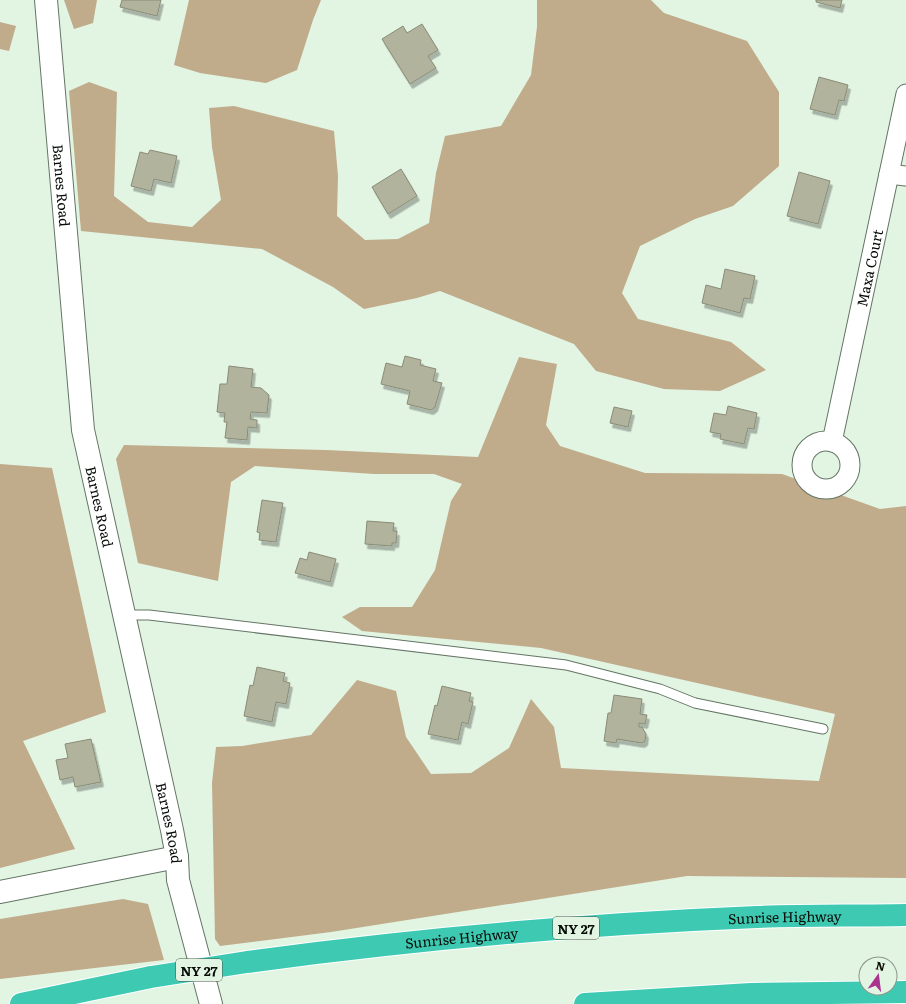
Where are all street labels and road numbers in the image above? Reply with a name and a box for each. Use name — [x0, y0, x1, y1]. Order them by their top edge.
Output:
street label: Barnes Road — [48, 143, 75, 228]
street label: Maxa Court — [851, 227, 887, 308]
street label: Barnes Road — [81, 464, 119, 549]
street label: Barnes Road — [152, 780, 187, 864]
street label: Sunrise Highway — [728, 906, 843, 928]
road number: NY 27 — [553, 917, 599, 939]
street label: Sunrise Highway — [404, 922, 520, 953]
road number: NY 27 — [176, 959, 222, 981]

